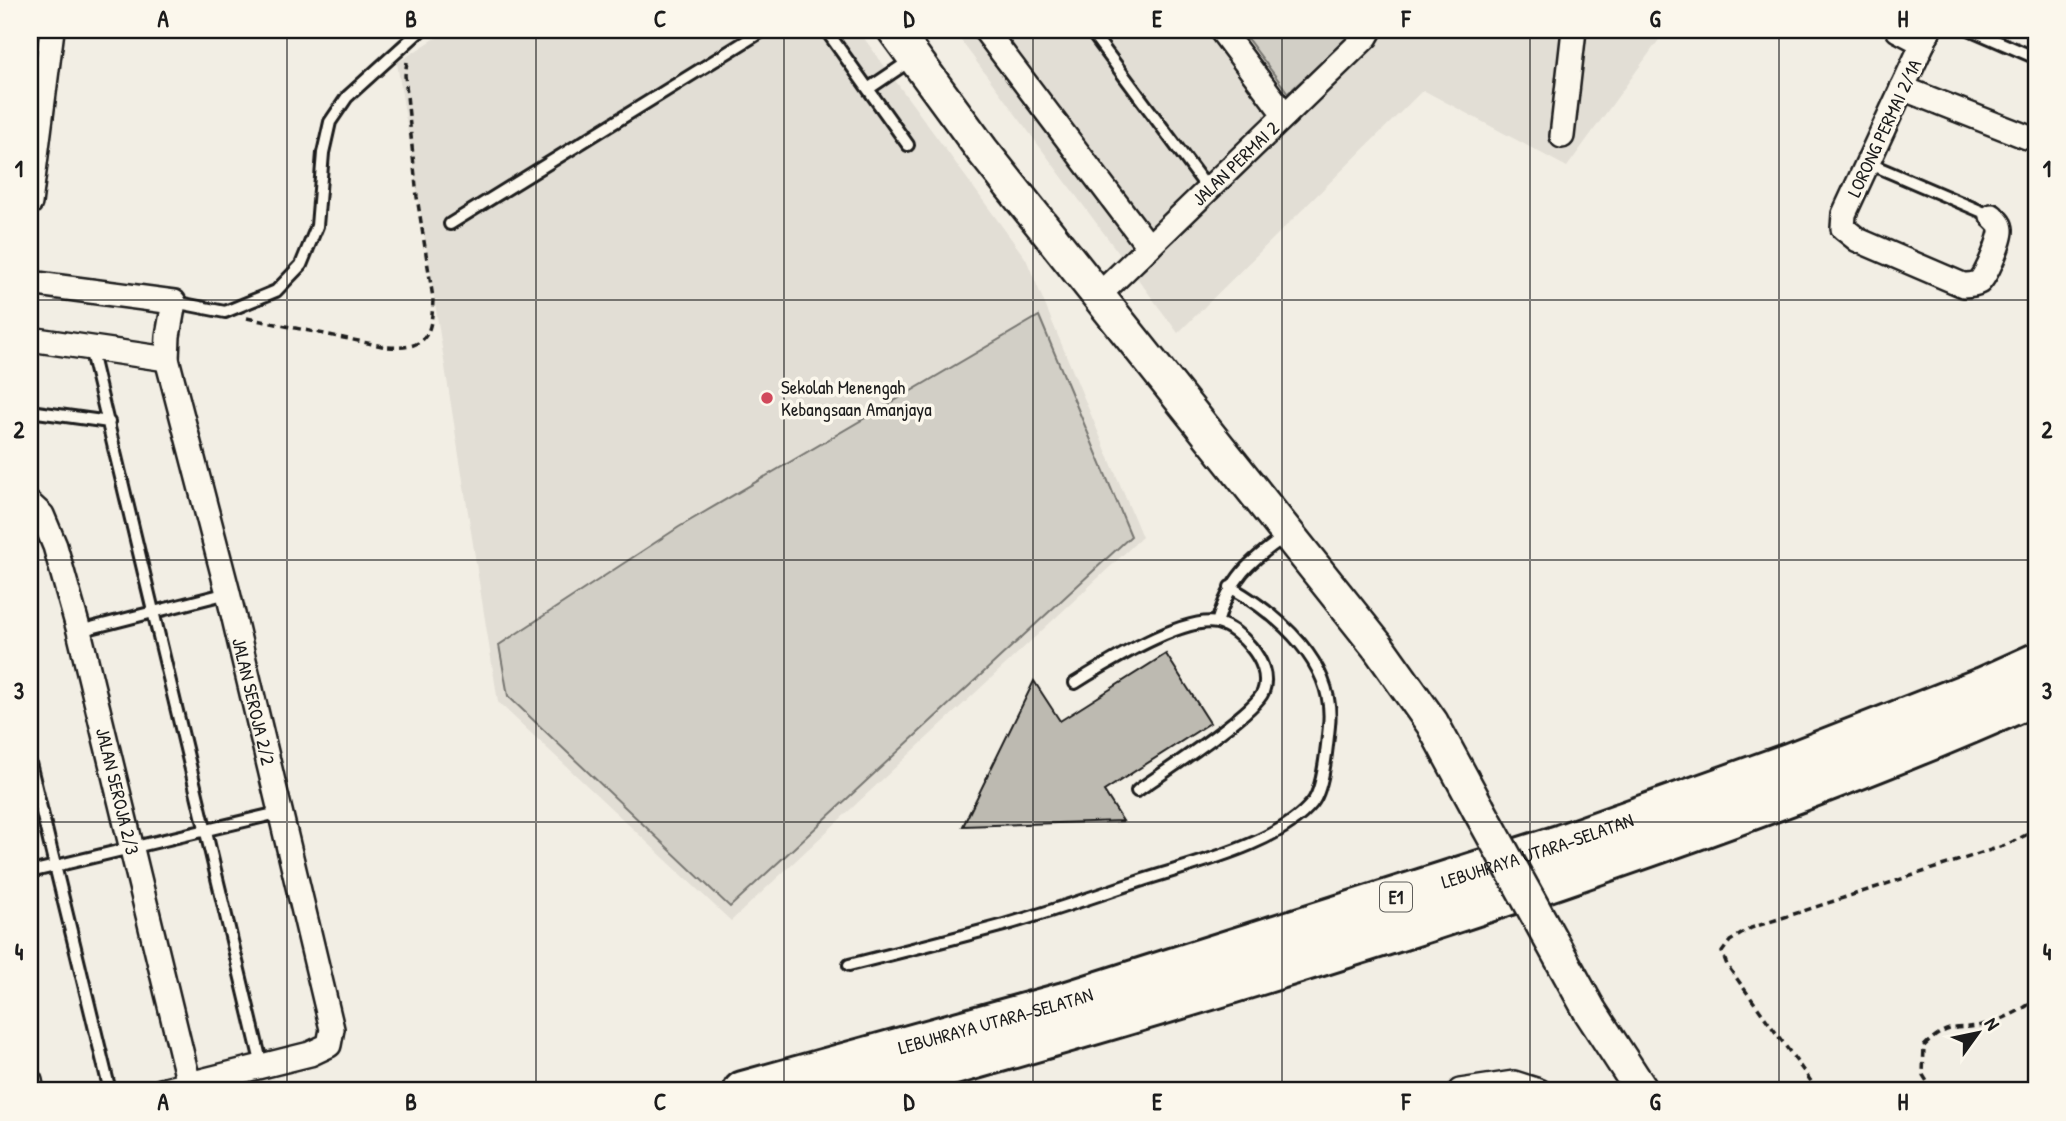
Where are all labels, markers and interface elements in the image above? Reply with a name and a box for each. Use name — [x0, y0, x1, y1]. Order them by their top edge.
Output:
text: A — [157, 3, 169, 34]
text: B — [405, 3, 417, 34]
text: C — [654, 3, 666, 34]
text: D — [904, 3, 916, 34]
text: E — [1152, 3, 1163, 34]
text: F — [1401, 3, 1412, 34]
text: G — [1649, 3, 1661, 34]
text: H — [1898, 3, 1909, 34]
street label: LORONG PERMAI 2/1A — [1841, 55, 1927, 201]
street label: JALAN PERMAI 2 — [1186, 115, 1285, 211]
text: 1 — [15, 153, 23, 184]
text: 1 — [2043, 153, 2051, 184]
place label: Sekolah Menengah Kebangsaan Amanjaya — [781, 374, 932, 422]
marker: Sekolah Menengah Kebangsaan Amanjaya — [759, 390, 775, 406]
text: 2 — [14, 414, 25, 445]
text: 2 — [2042, 414, 2053, 445]
street label: JALAN SEROJA 2/2 — [226, 635, 282, 768]
text: 3 — [14, 675, 24, 706]
text: 3 — [2042, 675, 2052, 706]
street label: JALAN SEROJA 2/3 — [90, 725, 146, 857]
street label: LEBUHRAYA UTARA–SELATAN — [1438, 807, 1637, 895]
road number: E1 — [1380, 882, 1412, 912]
text: 4 — [15, 936, 24, 967]
text: 4 — [2043, 936, 2052, 967]
street label: LEBUHRAYA UTARA–SELATAN — [895, 981, 1096, 1060]
north arrow — [1944, 998, 2014, 1068]
text: N — [1979, 1012, 2006, 1035]
text: A — [157, 1086, 169, 1117]
text: B — [405, 1086, 417, 1117]
text: C — [654, 1086, 666, 1117]
text: D — [904, 1086, 916, 1117]
text: E — [1152, 1086, 1163, 1117]
text: F — [1401, 1086, 1412, 1117]
text: G — [1649, 1086, 1661, 1117]
text: H — [1898, 1086, 1909, 1117]

